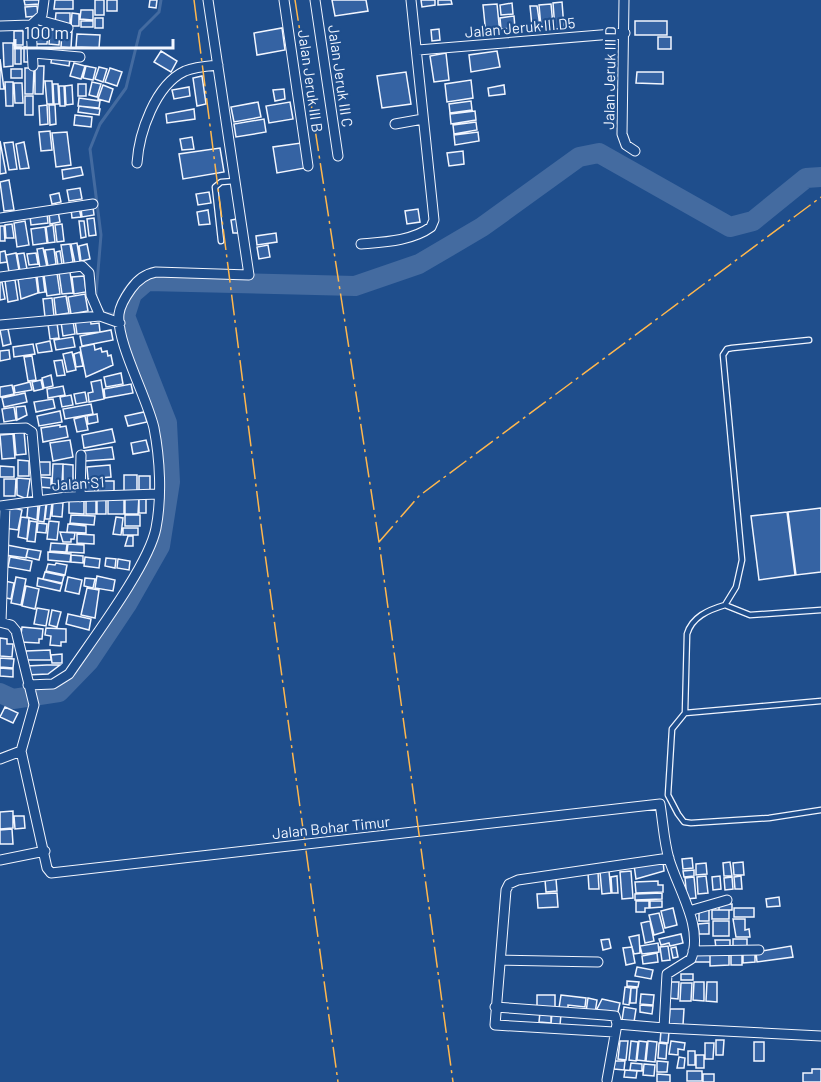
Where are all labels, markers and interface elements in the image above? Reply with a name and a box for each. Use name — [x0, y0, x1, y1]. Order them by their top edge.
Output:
scale bar — [15, 12, 172, 50]
street label: Jalan Jeruk III D5 — [464, 13, 576, 41]
text: 100 m — [24, 21, 69, 43]
street label: Jalan Jeruk III C — [325, 24, 357, 128]
street label: Jalan Jeruk III D — [599, 26, 619, 130]
street label: Jalan Jeruk III B — [295, 29, 327, 133]
street label: Jalan S1 — [51, 472, 105, 494]
street label: Jalan Bohar Timur — [271, 812, 391, 842]

